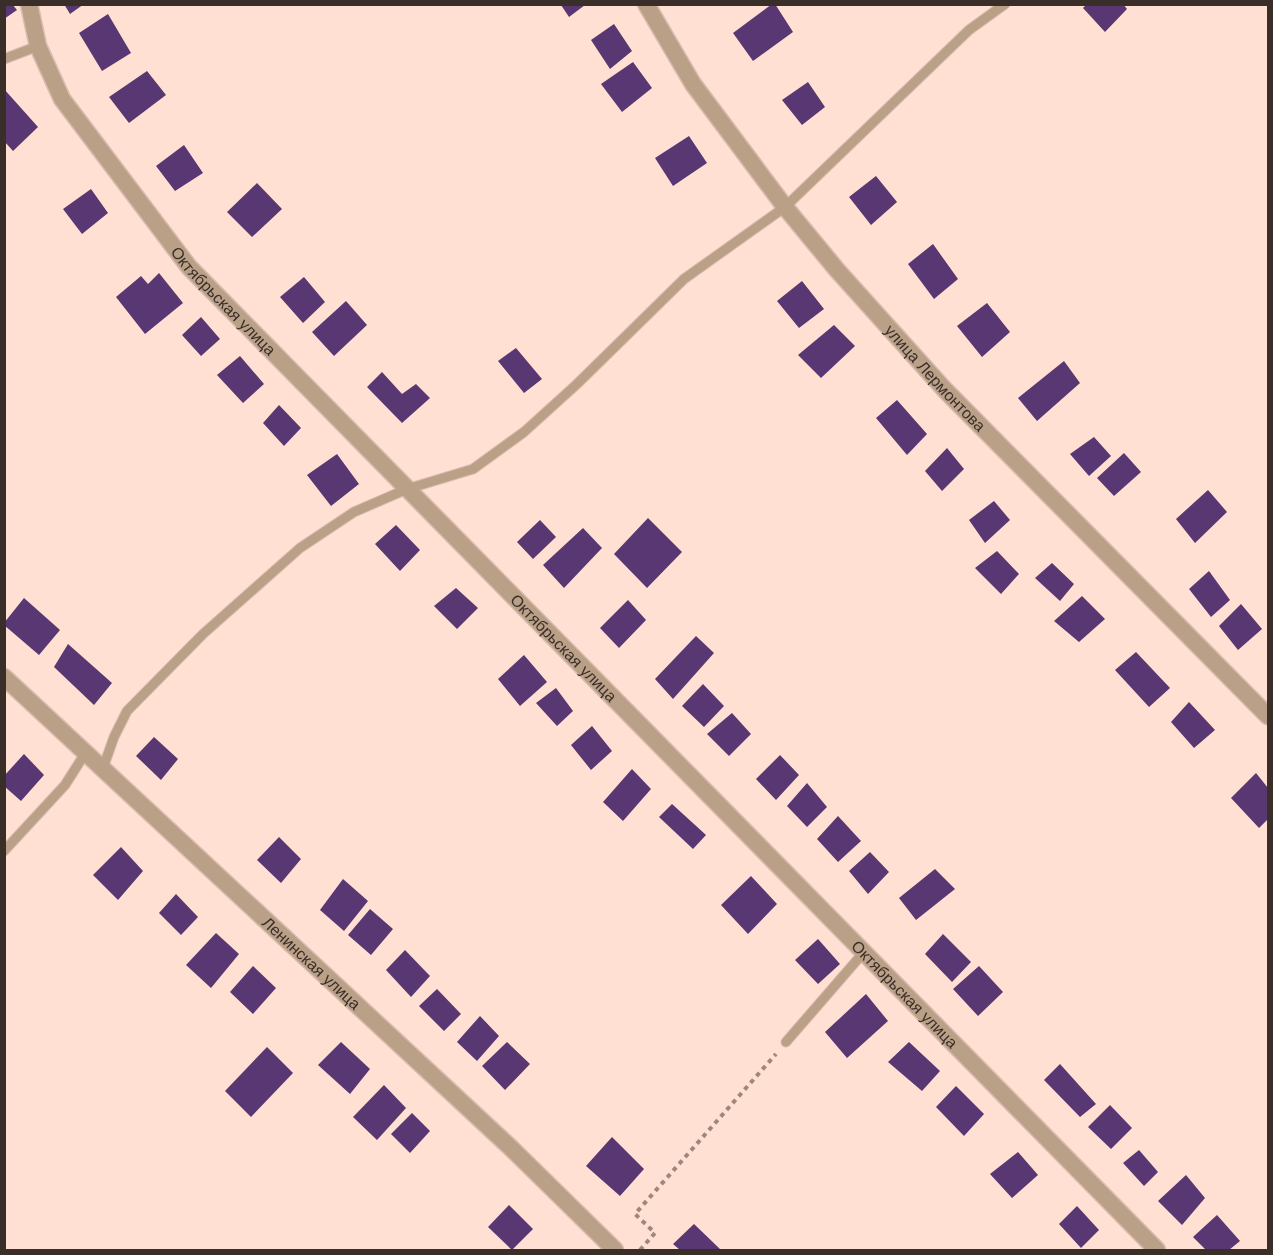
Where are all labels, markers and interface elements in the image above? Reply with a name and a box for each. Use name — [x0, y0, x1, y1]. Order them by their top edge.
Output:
street label: Октябрьская улица — [168, 243, 279, 359]
street label: улица Лермонтова — [882, 321, 989, 434]
street label: Октябрьская улица — [507, 591, 620, 705]
street label: Ленинская улица — [259, 913, 364, 1013]
street label: Октябрьская улица — [848, 937, 961, 1051]

